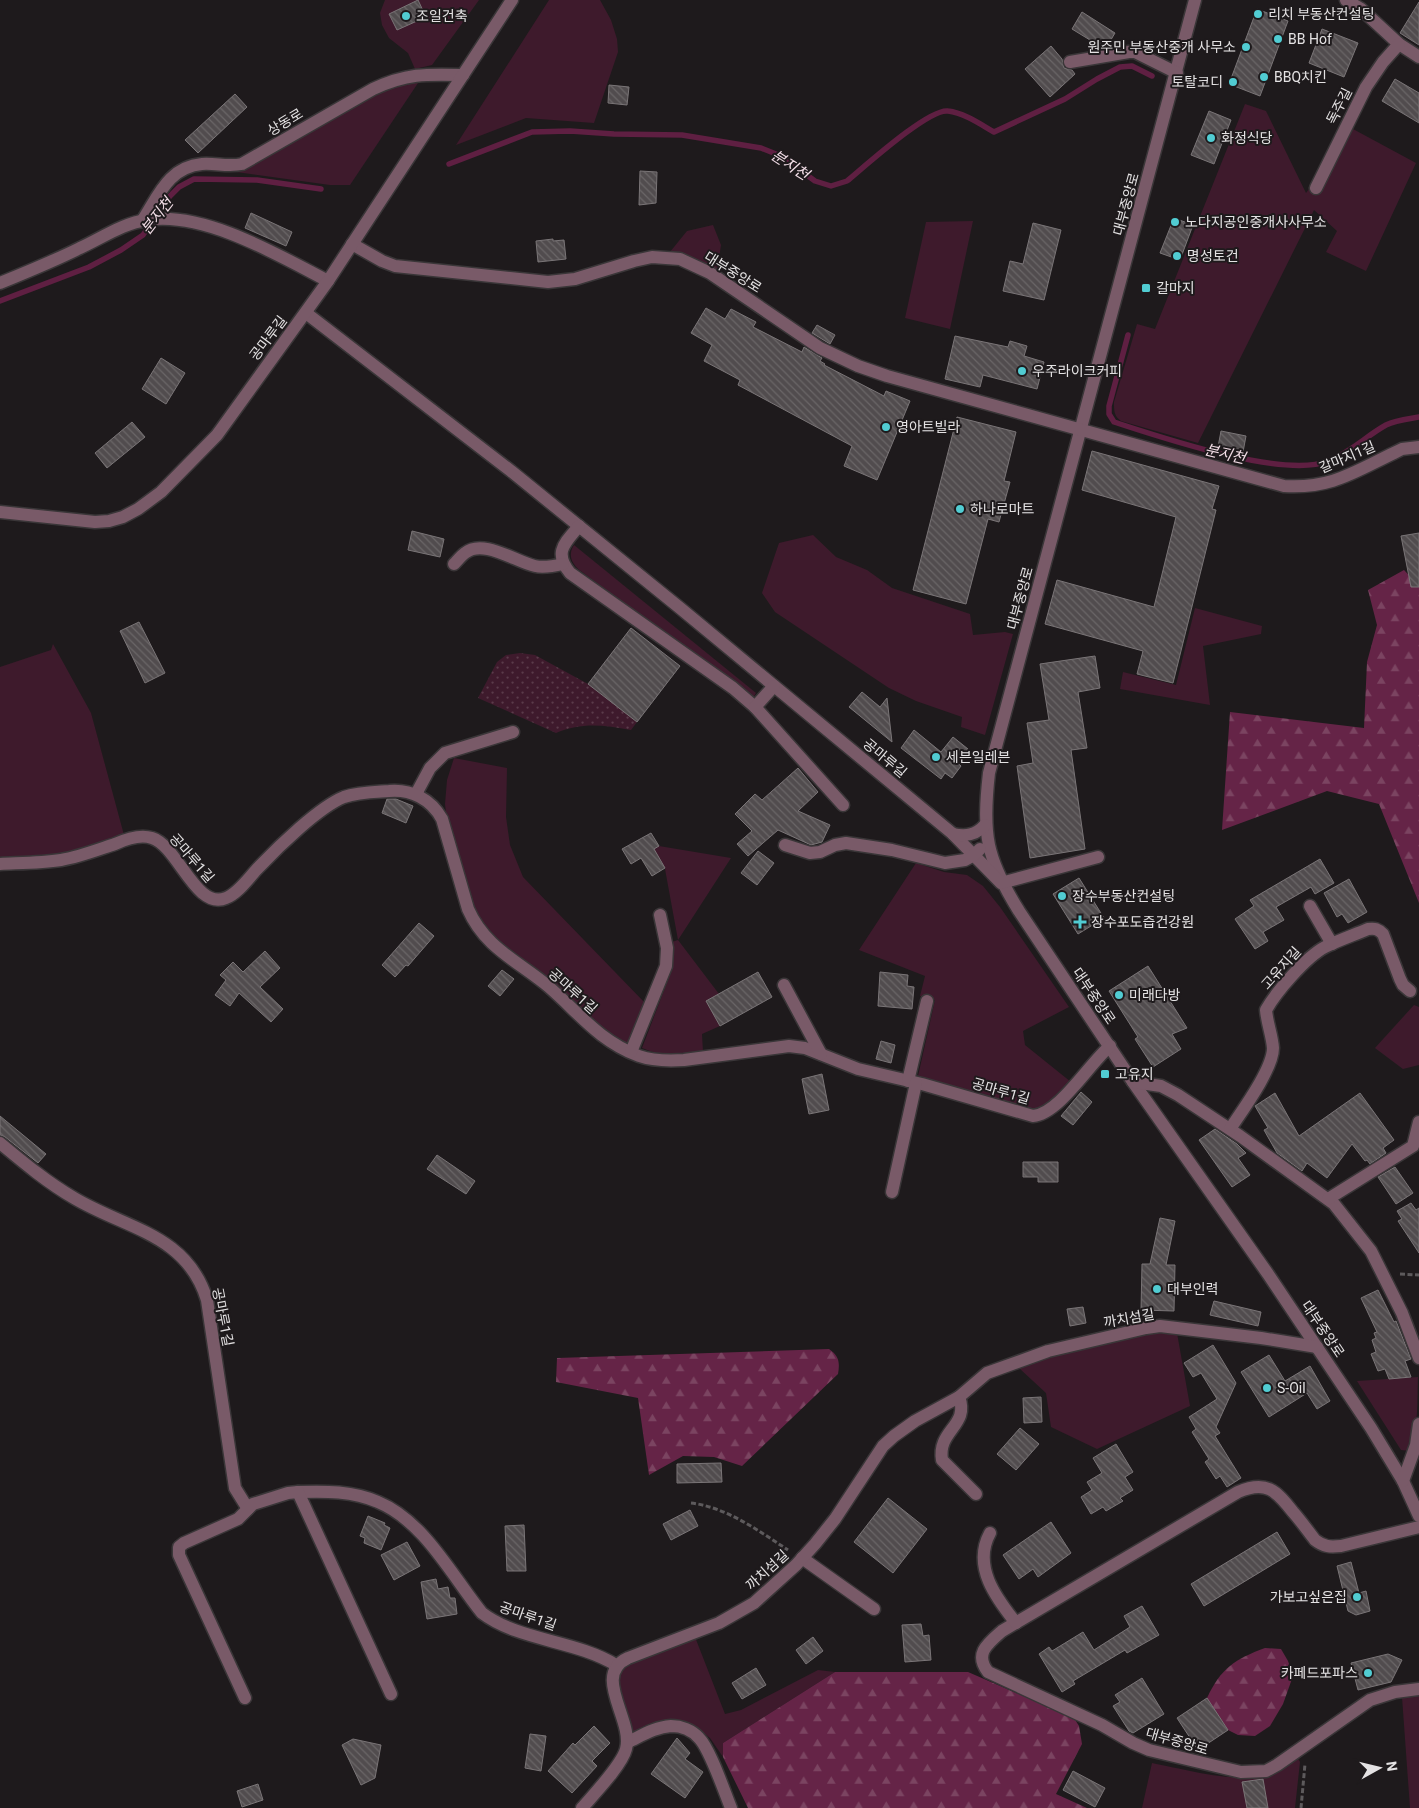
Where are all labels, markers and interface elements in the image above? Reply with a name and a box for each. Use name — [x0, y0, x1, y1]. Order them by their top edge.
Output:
place label: 리치 부동산컨설팅 — [1268, 6, 1375, 22]
place label: 조일건축 — [416, 8, 468, 24]
marker: 리치 부동산컨설팅 — [1252, 8, 1264, 20]
marker: 조일건축 — [400, 10, 412, 22]
place label: BB Hof — [1288, 31, 1332, 47]
marker: BB Hof — [1272, 33, 1284, 45]
place label: 원주민 부동산중개 사무소 — [1087, 39, 1236, 55]
marker: 원주민 부동산중개 사무소 — [1240, 41, 1252, 53]
place label: BBQ치킨 — [1274, 69, 1327, 85]
marker: BBQ치킨 — [1258, 71, 1270, 83]
place label: 토탈코디 — [1171, 74, 1223, 90]
marker: 토탈코디 — [1227, 76, 1239, 88]
street label: 독주길 — [1323, 85, 1355, 127]
street label: 상동로 — [264, 105, 306, 139]
place label: 화정식당 — [1221, 130, 1273, 146]
marker: 화정식당 — [1205, 132, 1217, 144]
water label: 분지천 — [768, 146, 814, 185]
street label: 대부중앙로 — [1110, 171, 1142, 237]
water label: 분지천 — [137, 192, 178, 238]
place label: 노다지공인중개사사무소 — [1185, 214, 1327, 230]
marker: 노다지공인중개사사무소 — [1169, 216, 1181, 228]
street label: 대부중앙로 — [701, 248, 765, 296]
place label: 명성토건 — [1187, 248, 1239, 264]
marker: 명성토건 — [1171, 250, 1183, 262]
place label: 갈마지 — [1156, 280, 1195, 296]
marker: 갈마지 — [1140, 282, 1152, 294]
street label: 공마루길 — [246, 313, 290, 363]
place label: 우주라이크커피 — [1032, 363, 1122, 379]
marker: 우주라이크커피 — [1016, 365, 1028, 377]
place label: 영아트빌라 — [896, 419, 961, 435]
marker: 영아트빌라 — [880, 421, 892, 433]
street label: 갈마지1길 — [1317, 438, 1377, 476]
water label: 분지천 — [1203, 441, 1249, 468]
place label: 하나로마트 — [970, 501, 1035, 517]
marker: 하나로마트 — [954, 503, 966, 515]
street label: 대부중앙로 — [1004, 565, 1036, 631]
street label: 공마루길 — [860, 735, 910, 781]
place label: 세븐일레븐 — [946, 749, 1011, 765]
marker: 세븐일레븐 — [930, 751, 942, 763]
street label: 공마루1길 — [166, 830, 218, 886]
place label: 장수부동산컨설팅 — [1072, 888, 1175, 904]
marker: 장수부동산컨설팅 — [1056, 890, 1068, 902]
place label: 장수포도즙건강원 — [1091, 914, 1194, 930]
marker: 장수포도즙건강원 — [1073, 915, 1087, 929]
street label: 고유지길 — [1258, 943, 1304, 993]
street label: 공마루1길 — [546, 965, 600, 1017]
street label: 대부중앙로 — [1069, 965, 1119, 1027]
place label: 미래다방 — [1129, 987, 1181, 1003]
marker: 미래다방 — [1113, 989, 1125, 1001]
place label: 고유지 — [1115, 1066, 1154, 1082]
marker: 고유지 — [1099, 1068, 1111, 1080]
street label: 공마루1길 — [970, 1075, 1032, 1107]
place label: 대부인력 — [1167, 1281, 1219, 1297]
marker: 대부인력 — [1151, 1283, 1163, 1295]
street label: 공마루1길 — [209, 1286, 237, 1348]
street label: 대부중앙로 — [1298, 1298, 1348, 1360]
street label: 까치섬길 — [1102, 1306, 1156, 1330]
place label: S-Oil — [1277, 1380, 1306, 1396]
marker: S-Oil — [1261, 1382, 1273, 1394]
street label: 까치섬길 — [742, 1547, 792, 1593]
place label: 가보고싶은집 — [1270, 1589, 1347, 1605]
marker: 가보고싶은집 — [1351, 1591, 1363, 1603]
street label: 공마루1길 — [497, 1599, 559, 1633]
place label: 카페드포파스 — [1281, 1665, 1358, 1681]
marker: 카페드포파스 — [1362, 1667, 1374, 1679]
street label: 대부중앙로 — [1144, 1724, 1210, 1758]
north arrow — [1354, 1743, 1404, 1793]
text: N — [1383, 1760, 1400, 1772]

